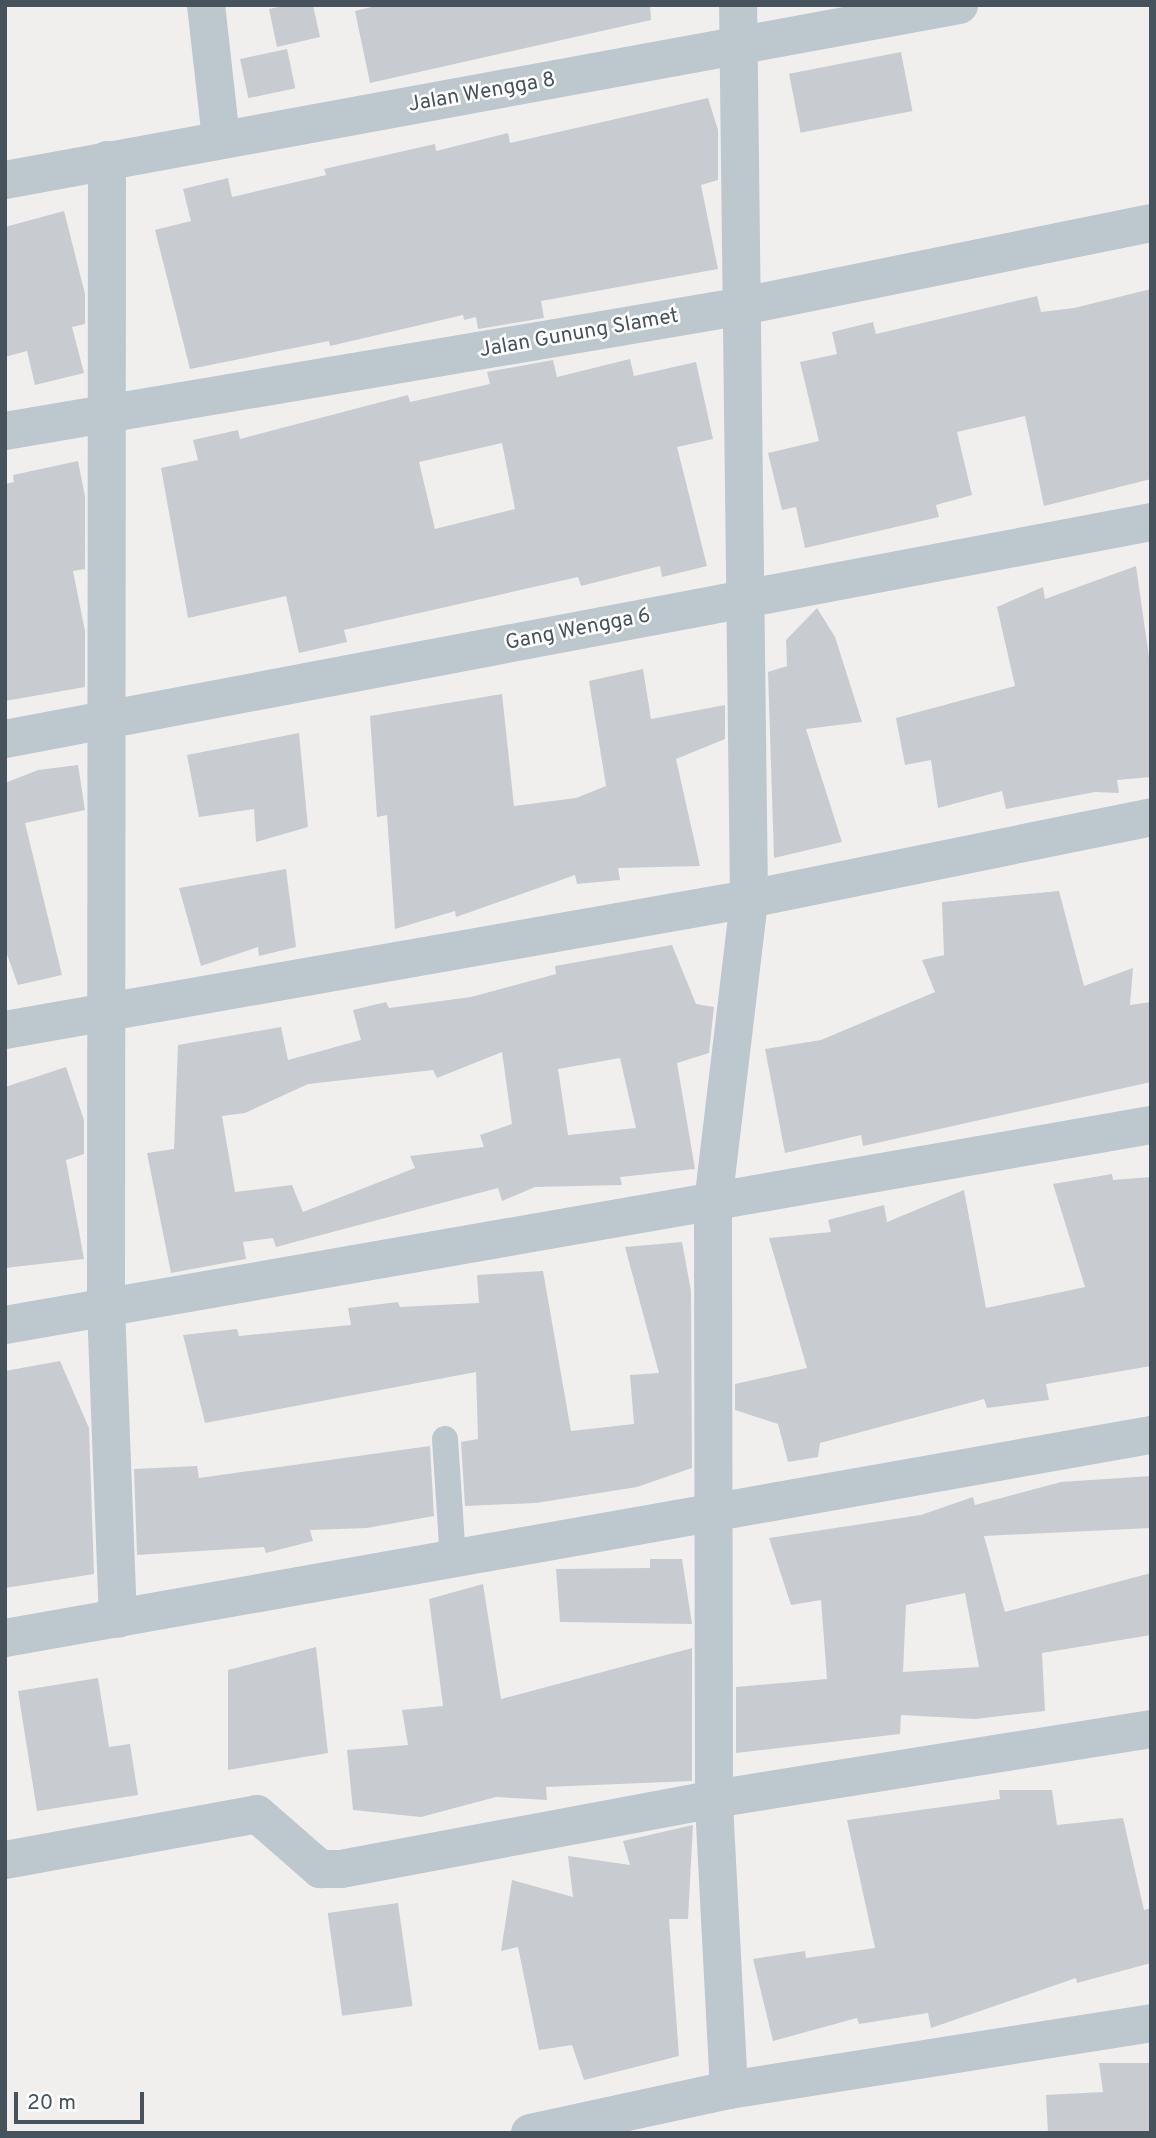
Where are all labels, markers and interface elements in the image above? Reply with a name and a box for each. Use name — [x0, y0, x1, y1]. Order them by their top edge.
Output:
street label: Jalan Wengga 8 — [406, 68, 558, 118]
street label: Jalan Gunung Slamet — [477, 304, 681, 364]
street label: Gang Wengga 6 — [503, 604, 653, 656]
scale bar — [18, 2078, 147, 2122]
text: 20 m — [27, 2090, 76, 2117]

